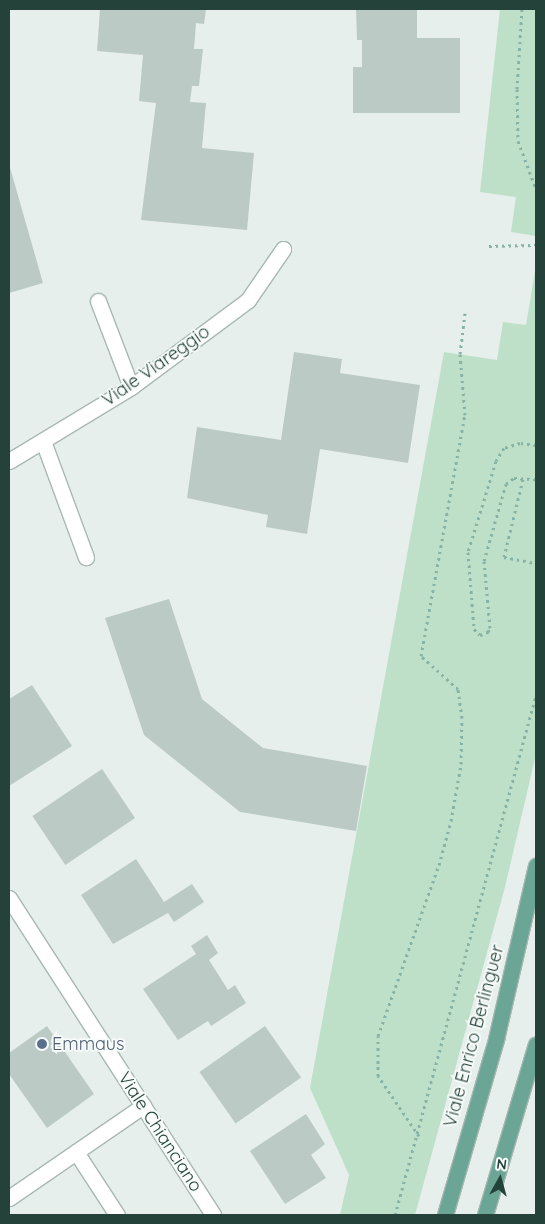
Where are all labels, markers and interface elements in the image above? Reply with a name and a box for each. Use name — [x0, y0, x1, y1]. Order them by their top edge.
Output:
street label: Viale Viareggio — [98, 321, 214, 411]
street label: Viale Enrico Berlinguer — [439, 942, 509, 1130]
place label: Emmaus — [52, 1033, 124, 1055]
marker: Emmaus — [36, 1038, 48, 1050]
street label: Viale Chianciano — [113, 1068, 207, 1196]
north arrow — [475, 1154, 525, 1204]
text: N — [496, 1155, 508, 1174]

